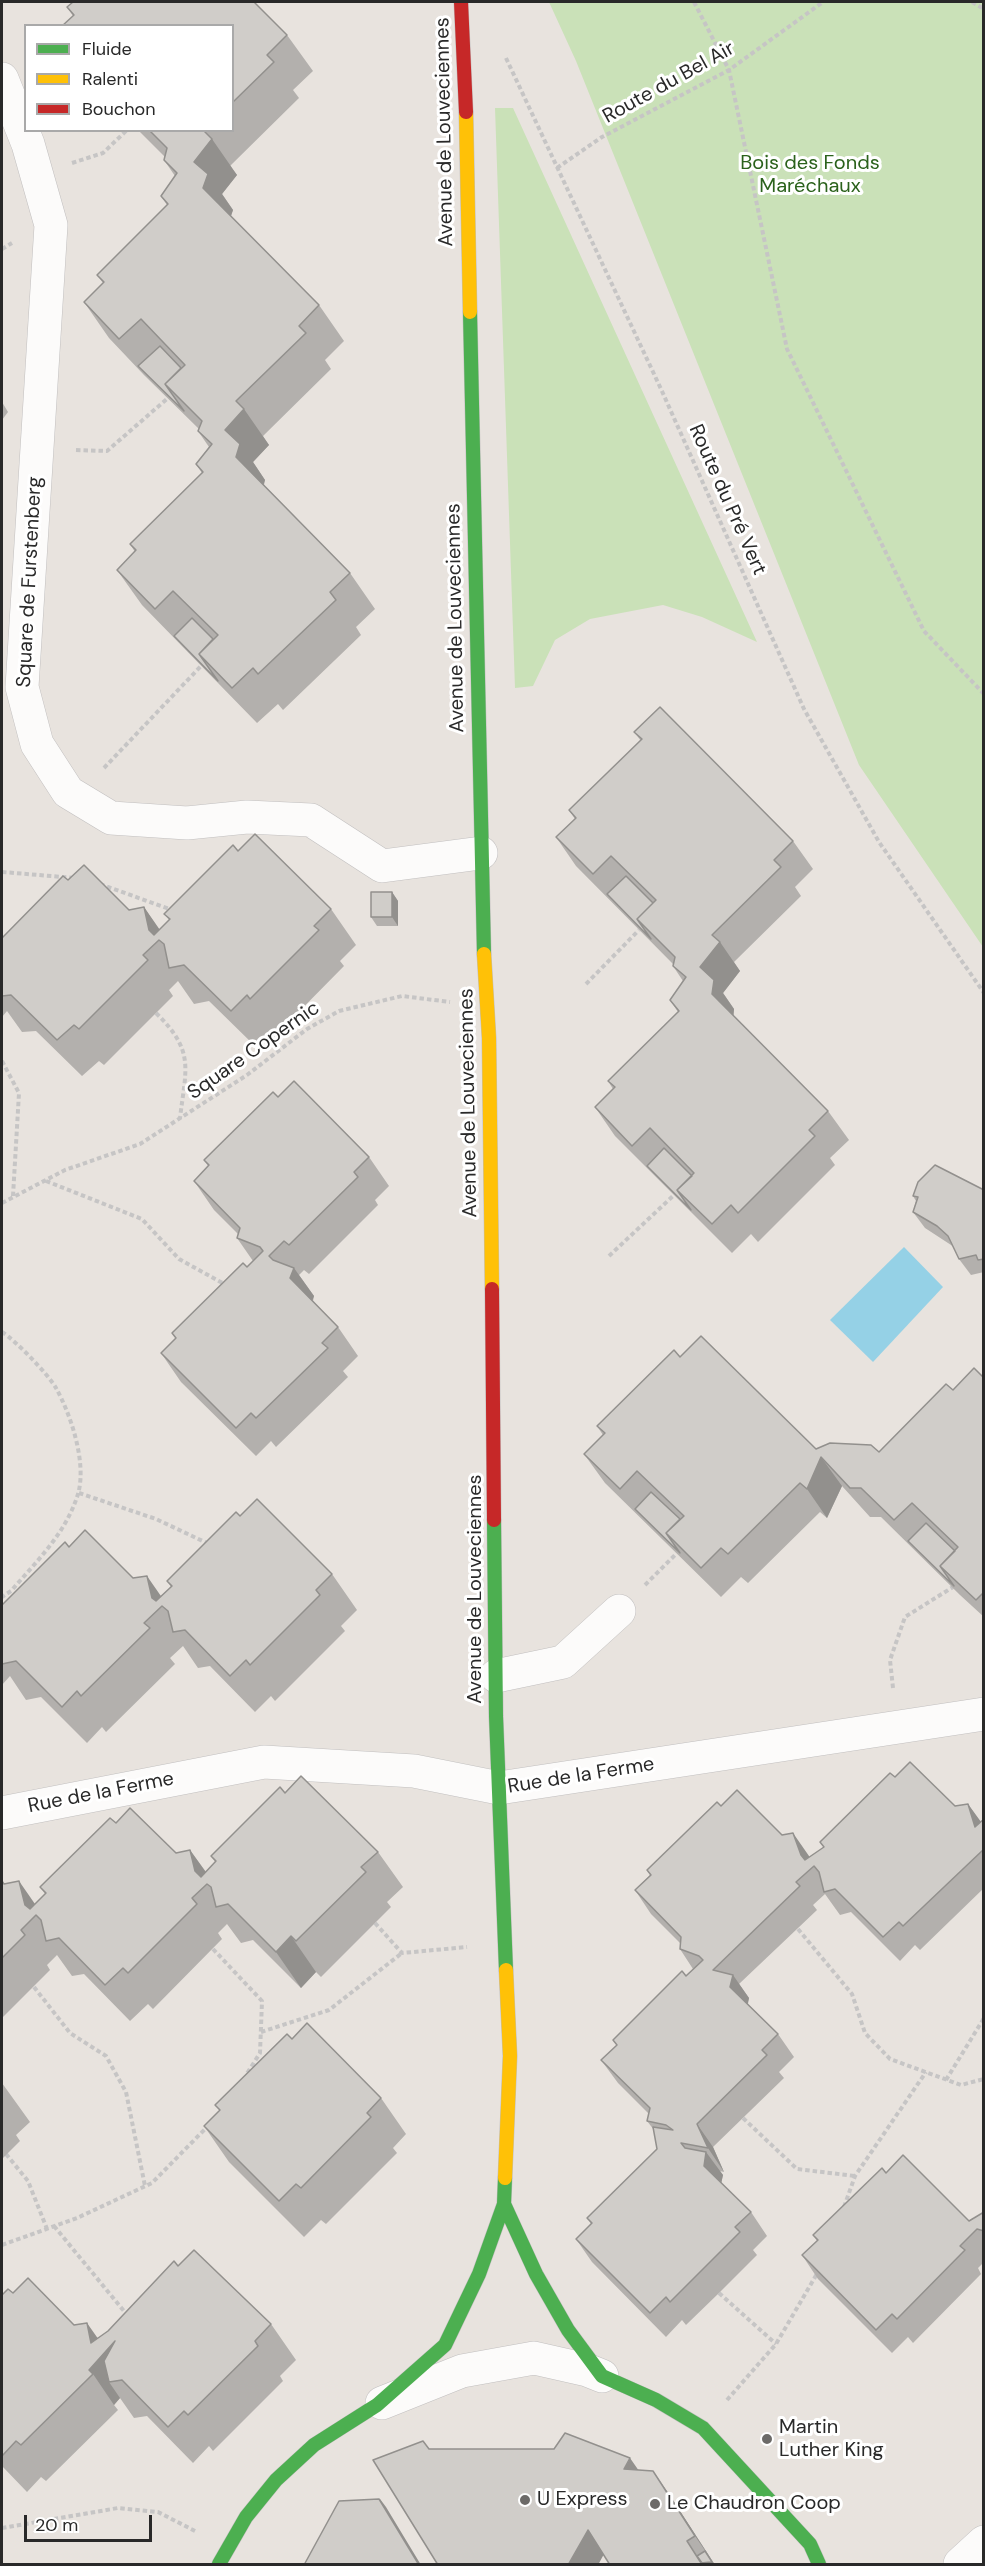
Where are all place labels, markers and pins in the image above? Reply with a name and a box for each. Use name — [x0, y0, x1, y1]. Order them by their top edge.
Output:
place label: Martin Luther King — [779, 2416, 884, 2463]
marker: Martin Luther King — [760, 2432, 774, 2446]
place label: U Express — [537, 2488, 628, 2512]
place label: Le Chaudron Coop — [667, 2492, 841, 2516]
marker: U Express — [518, 2493, 532, 2507]
marker: Le Chaudron Coop — [648, 2497, 662, 2511]

